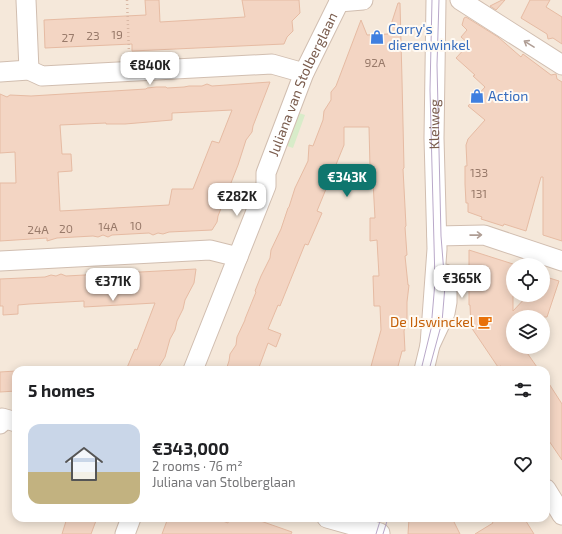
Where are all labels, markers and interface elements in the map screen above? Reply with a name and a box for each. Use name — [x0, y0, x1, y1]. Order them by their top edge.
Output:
street label: Juliana van Stolberglaan — [264, 9, 341, 158]
place label: Corry's dierenwinkel — [388, 20, 471, 53]
house number: 19 — [111, 27, 123, 41]
house number: 23 — [86, 28, 100, 42]
shop icon: Corry's dierenwinkel — [369, 29, 385, 45]
house number: 27 — [62, 30, 74, 44]
one-way arrow — [524, 40, 535, 48]
pin: €840K — [122, 52, 178, 86]
house number: 92A — [364, 55, 386, 69]
text: €840K — [129, 57, 171, 73]
place label: Action — [488, 87, 528, 104]
shop icon: Action — [469, 88, 485, 104]
street label: Kleiweg — [425, 99, 443, 150]
pin: €343K — [319, 164, 375, 198]
house number: 133 — [470, 165, 488, 179]
text: €343K — [327, 169, 367, 185]
pin: €282K — [209, 183, 265, 217]
house number: 131 — [471, 186, 487, 200]
text: €282K — [217, 188, 257, 204]
house number: 10 — [130, 218, 142, 232]
house number: 14A — [98, 219, 118, 233]
house number: 20 — [59, 221, 73, 235]
house number: 24A — [27, 222, 49, 236]
one-way arrow — [469, 232, 482, 239]
map controls — [506, 258, 550, 354]
button: locate — [506, 258, 550, 302]
pin: €365K — [434, 265, 490, 299]
pin: €371K — [85, 268, 141, 302]
text: €365K — [443, 270, 481, 286]
text: €371K — [95, 273, 131, 289]
button: layers — [506, 310, 550, 354]
place label: De IJswinckel — [390, 313, 475, 330]
cafe icon: De IJswinckel — [477, 314, 493, 330]
icon: filters — [512, 379, 534, 401]
text: 5 homes — [28, 380, 95, 400]
text: €343,000 — [152, 438, 229, 458]
icon: home — [60, 440, 108, 488]
icon: heart — [512, 453, 534, 475]
text: 2 rooms · 76 m² — [152, 458, 243, 474]
text: Juliana van Stolberglaan — [152, 474, 296, 490]

